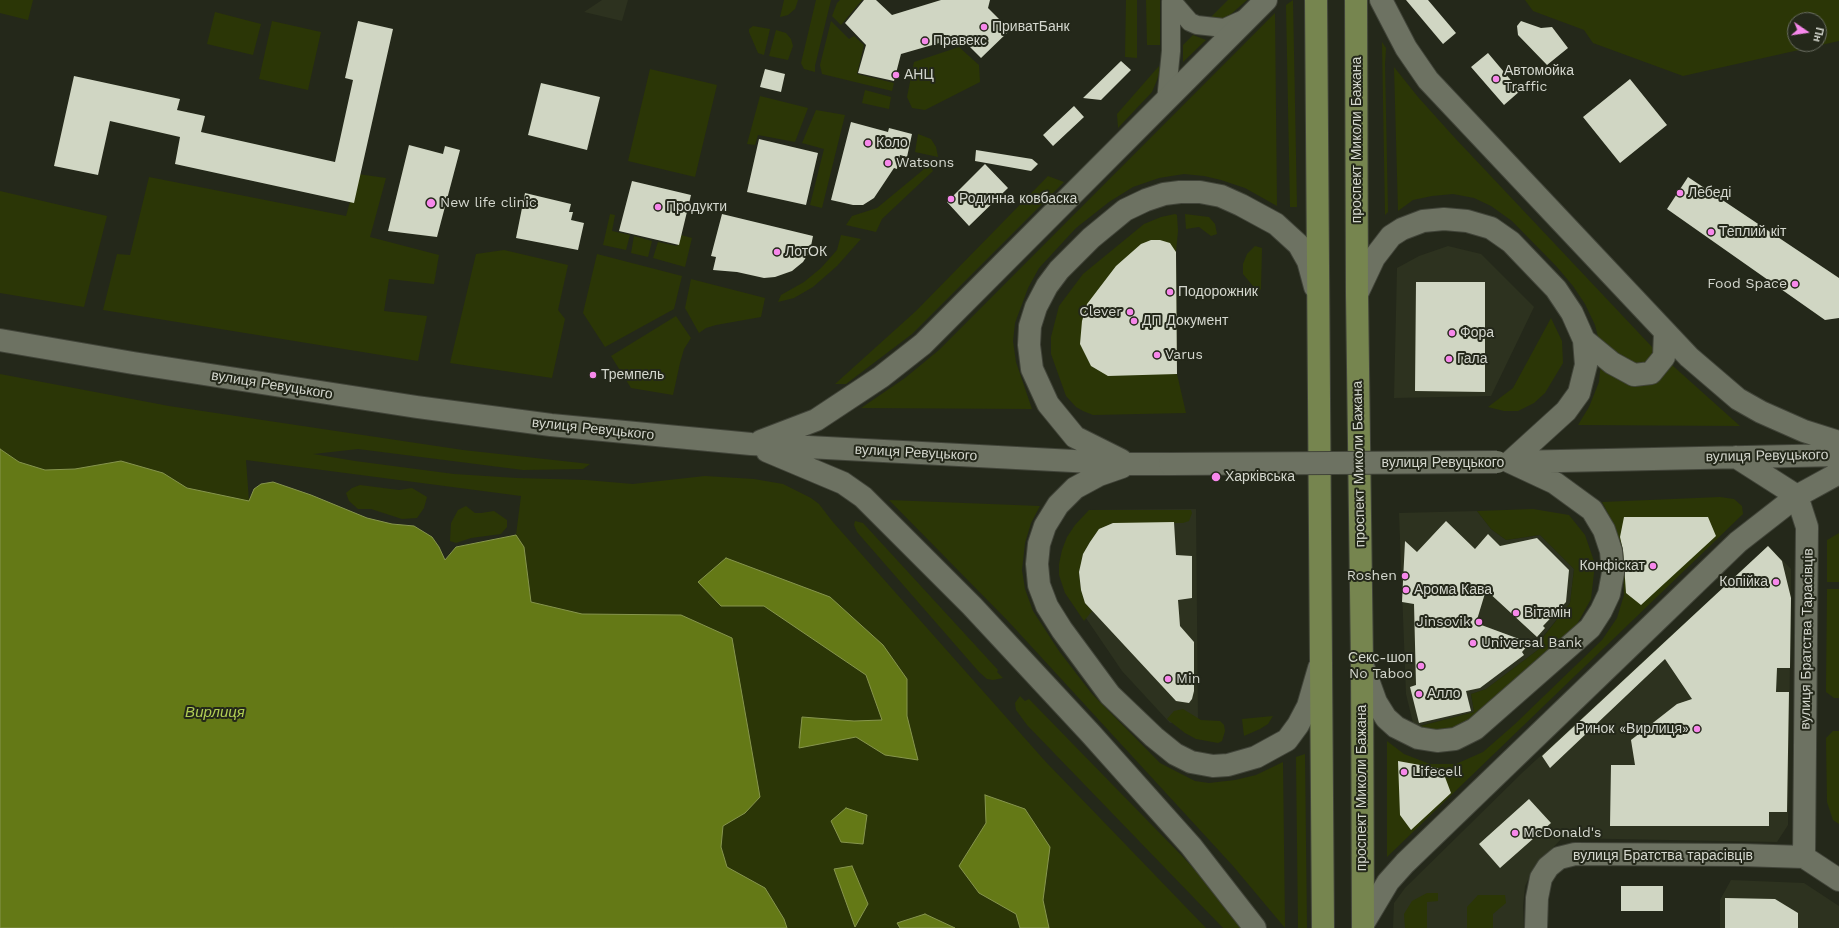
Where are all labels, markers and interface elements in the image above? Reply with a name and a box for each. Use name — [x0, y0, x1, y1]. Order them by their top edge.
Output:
north arrow — [1787, 12, 1827, 52]
place label: ПриватБанк — [992, 19, 1070, 35]
marker: ПриватБанк — [979, 22, 989, 32]
text: Пн — [1810, 26, 1826, 43]
place label: Правекс — [933, 33, 987, 49]
marker: Правекс — [920, 36, 930, 46]
street label: проспект Миколи Бажана — [1349, 57, 1365, 223]
place label: Автомойка Traffic — [1504, 63, 1574, 96]
place label: АНЦ — [904, 67, 934, 83]
marker: АНЦ — [891, 70, 901, 80]
marker: Автомойка Traffic — [1491, 74, 1501, 84]
place label: Коло — [876, 135, 908, 151]
marker: Коло — [863, 138, 873, 148]
place label: Watsons — [896, 155, 954, 171]
marker: Watsons — [883, 158, 893, 168]
place label: Лебеді — [1688, 185, 1731, 201]
marker: Лебеді — [1675, 188, 1685, 198]
place label: Родинна ковбаска — [959, 191, 1077, 207]
marker: Родинна ковбаска — [946, 194, 956, 204]
place label: New life clinic — [440, 195, 537, 211]
marker: New life clinic — [425, 197, 437, 209]
place label: Продукти — [666, 199, 727, 215]
marker: Продукти — [653, 202, 663, 212]
place label: Теплий кіт — [1719, 224, 1786, 240]
marker: Теплий кіт — [1706, 227, 1716, 237]
place label: ЛотОК — [785, 244, 827, 260]
marker: ЛотОК — [772, 247, 782, 257]
place label: Food Space — [1707, 276, 1787, 292]
marker: Food Space — [1790, 279, 1800, 289]
place label: Подорожник — [1178, 284, 1258, 300]
marker: Подорожник — [1165, 287, 1175, 297]
place label: Clever — [1079, 304, 1122, 320]
marker: Clever — [1125, 307, 1135, 317]
place label: ДП Документ — [1142, 313, 1228, 329]
marker: ДП Документ — [1129, 316, 1139, 326]
place label: Фора — [1460, 325, 1494, 341]
marker: Фора — [1447, 328, 1457, 338]
place label: Varus — [1165, 347, 1203, 363]
marker: Varus — [1152, 350, 1162, 360]
place label: Гала — [1457, 351, 1488, 367]
marker: Гала — [1444, 354, 1454, 364]
street label: вулиця Ревуцького — [210, 367, 334, 403]
place label: Тремпель — [601, 367, 664, 383]
marker: Тремпель — [588, 370, 598, 380]
street label: проспект Миколи Бажана — [1349, 381, 1369, 547]
street label: вулиця Ревуцького — [531, 414, 655, 444]
street label: вулиця Ревуцького — [854, 441, 978, 465]
street label: вулиця Ревуцького — [1705, 447, 1829, 465]
street label: вулиця Ревуцького — [1382, 455, 1504, 471]
place label: Харківська — [1225, 469, 1295, 485]
marker: Харківська — [1210, 471, 1222, 483]
street label: вулиця Братства Тарасівців — [1797, 548, 1817, 730]
place label: Конфіскат — [1579, 558, 1645, 574]
marker: Конфіскат — [1648, 561, 1658, 571]
place label: Roshen — [1347, 568, 1397, 584]
marker: Roshen — [1400, 571, 1410, 581]
place label: Копійка — [1719, 574, 1768, 590]
marker: Копійка — [1771, 577, 1781, 587]
place label: Арома Кава — [1414, 582, 1492, 598]
marker: Арома Кава — [1401, 585, 1411, 595]
place label: Вітамін — [1524, 605, 1571, 621]
marker: Вітамін — [1511, 608, 1521, 618]
place label: Jinsovik — [1416, 614, 1471, 630]
marker: Jinsovik — [1474, 617, 1484, 627]
place label: Universal Bank — [1481, 635, 1582, 651]
marker: Universal Bank — [1468, 638, 1478, 648]
place label: Секс-шоп No Taboo — [1348, 650, 1413, 682]
marker: Секс-шоп No Taboo — [1416, 661, 1426, 671]
place label: Min — [1176, 671, 1200, 687]
marker: Min — [1163, 674, 1173, 684]
place label: Алло — [1427, 686, 1461, 702]
marker: Алло — [1414, 689, 1424, 699]
water label: Вирлиця — [185, 704, 245, 722]
street label: проспект Миколи Бажана — [1354, 705, 1370, 871]
place label: Ринок «Вирлиця» — [1576, 721, 1689, 737]
marker: Ринок «Вирлиця» — [1692, 724, 1702, 734]
place label: Lifecell — [1412, 764, 1462, 780]
marker: Lifecell — [1399, 767, 1409, 777]
place label: McDonald's — [1523, 825, 1601, 841]
marker: McDonald's — [1510, 828, 1520, 838]
street label: вулиця Братства тарасівців — [1573, 848, 1753, 864]

